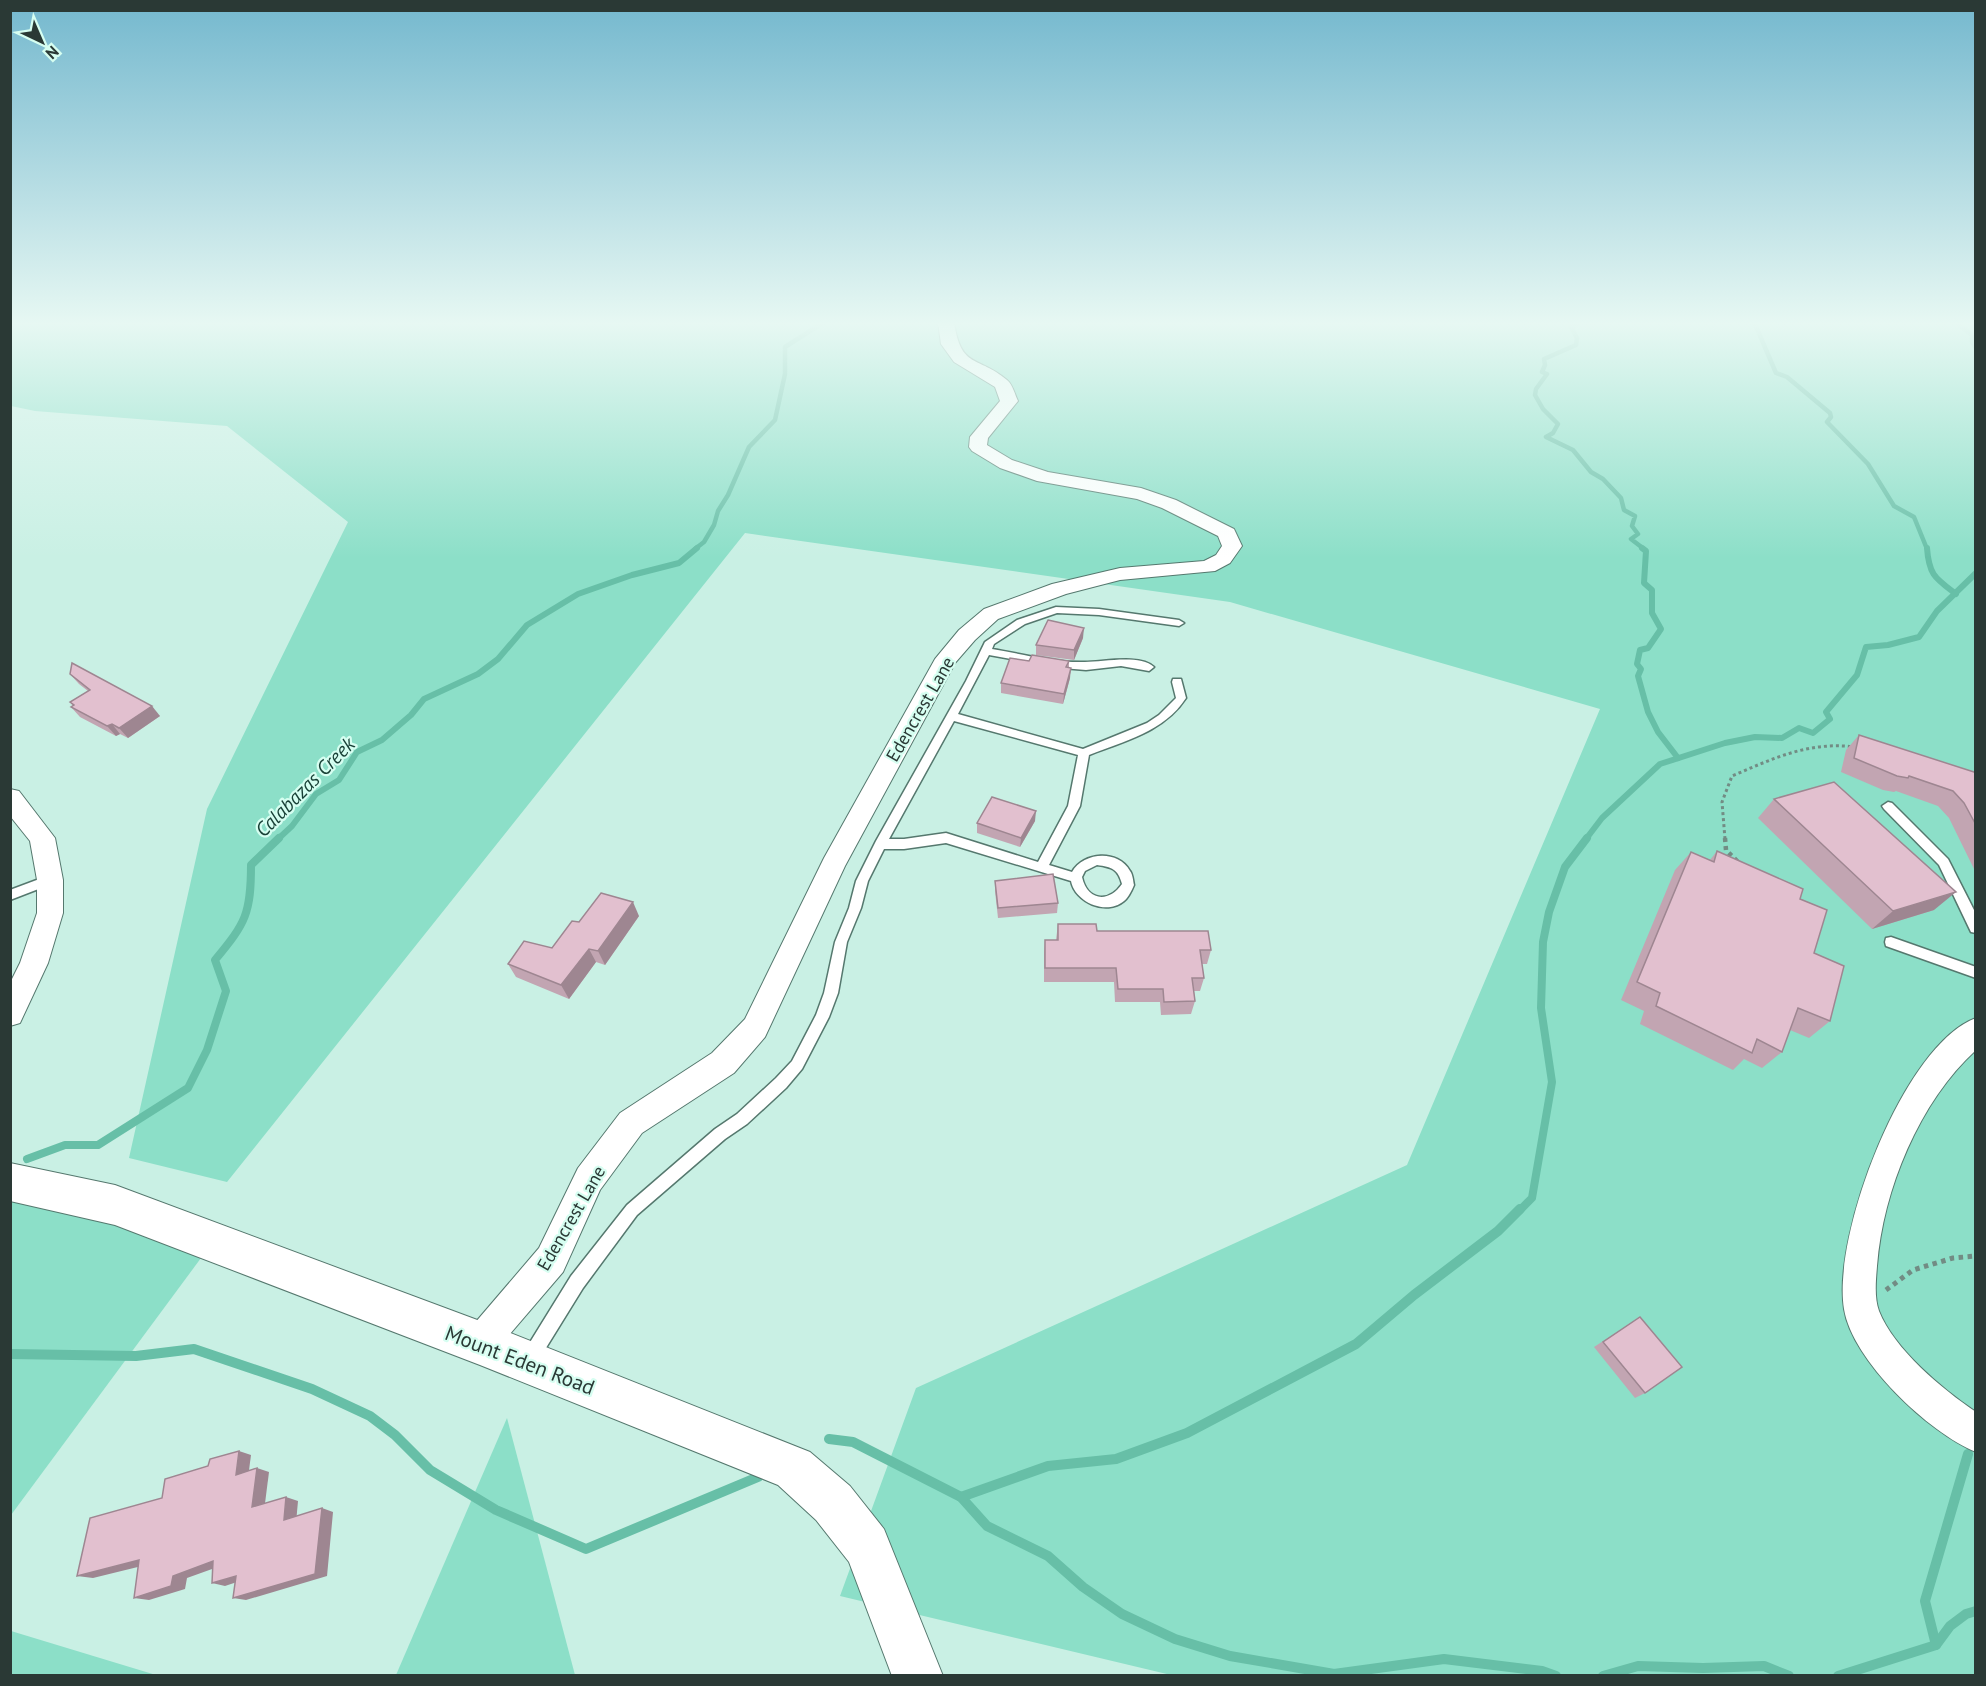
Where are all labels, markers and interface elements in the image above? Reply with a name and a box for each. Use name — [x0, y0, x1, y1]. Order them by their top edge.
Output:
north arrow — [12, 12, 72, 72]
text: N — [42, 42, 63, 64]
street label: Edencrest Lane — [881, 653, 959, 765]
water label: Calabazas Creek — [250, 731, 361, 842]
street label: Edencrest Lane — [532, 1162, 610, 1274]
street label: Mount Eden Road — [441, 1319, 599, 1401]

